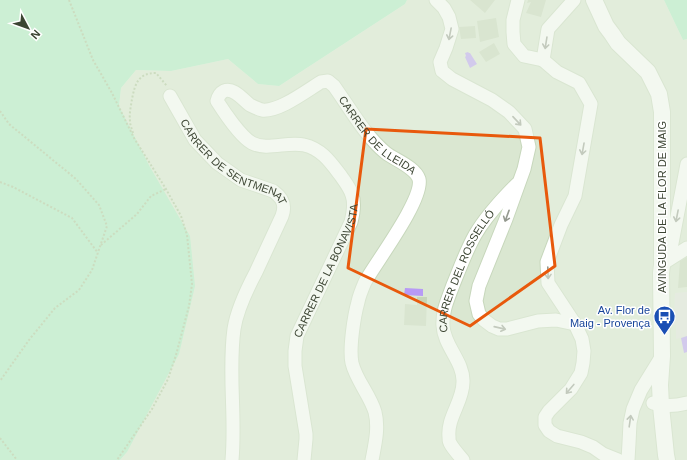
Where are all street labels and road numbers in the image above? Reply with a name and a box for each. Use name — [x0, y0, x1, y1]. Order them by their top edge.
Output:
street label: CARRER DE LLEIDA — [337, 94, 419, 177]
street label: CARRER DE SENTMENAT — [178, 117, 289, 207]
street label: AVINGUDA DE LA FLOR DE MAIG — [656, 121, 668, 293]
street label: CARRER DE LA BONAVISTA — [291, 203, 360, 339]
street label: CARRER DEL ROSSELLÓ — [437, 207, 497, 333]

